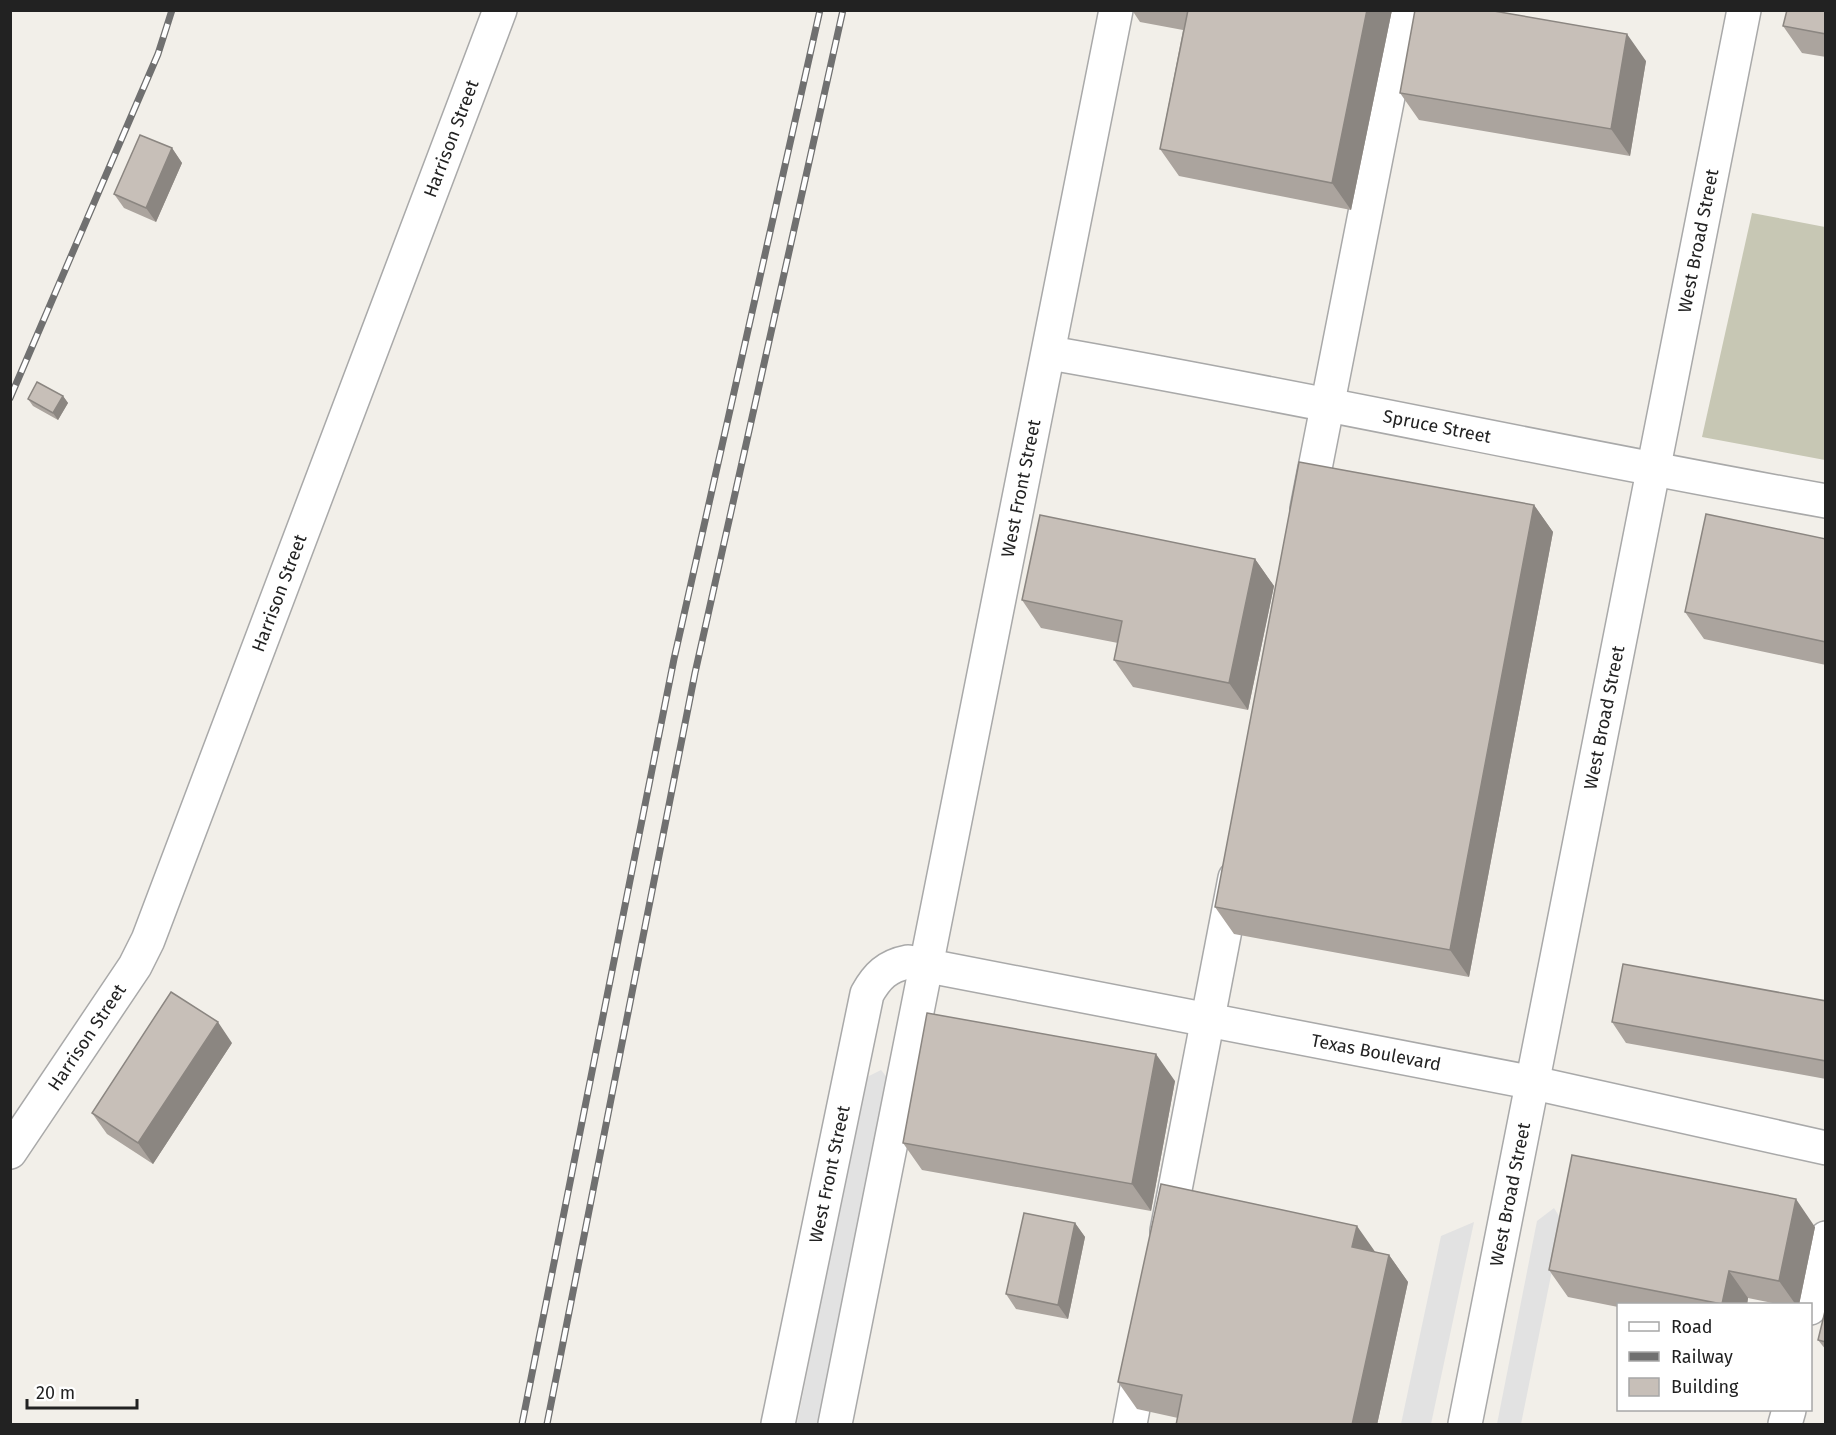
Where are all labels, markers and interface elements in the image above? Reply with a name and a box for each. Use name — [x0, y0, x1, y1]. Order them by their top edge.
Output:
street label: Harrison Street — [419, 76, 484, 201]
street label: West Broad Street — [1674, 167, 1723, 315]
street label: Spruce Street — [1381, 405, 1493, 448]
street label: West Front Street — [997, 417, 1045, 559]
street label: Harrison Street — [247, 531, 312, 655]
street label: West Broad Street — [1579, 643, 1629, 791]
street label: Harrison Street — [43, 979, 131, 1095]
street label: Texas Boulevard — [1309, 1029, 1443, 1076]
street label: West Front Street — [805, 1103, 855, 1245]
street label: West Broad Street — [1485, 1120, 1535, 1268]
legend — [1617, 1303, 1812, 1411]
text: Road — [1671, 1316, 1713, 1338]
text: Railway — [1671, 1346, 1733, 1368]
scale bar — [27, 1372, 136, 1410]
text: Building — [1671, 1376, 1739, 1398]
text: 20 m — [36, 1382, 75, 1404]

